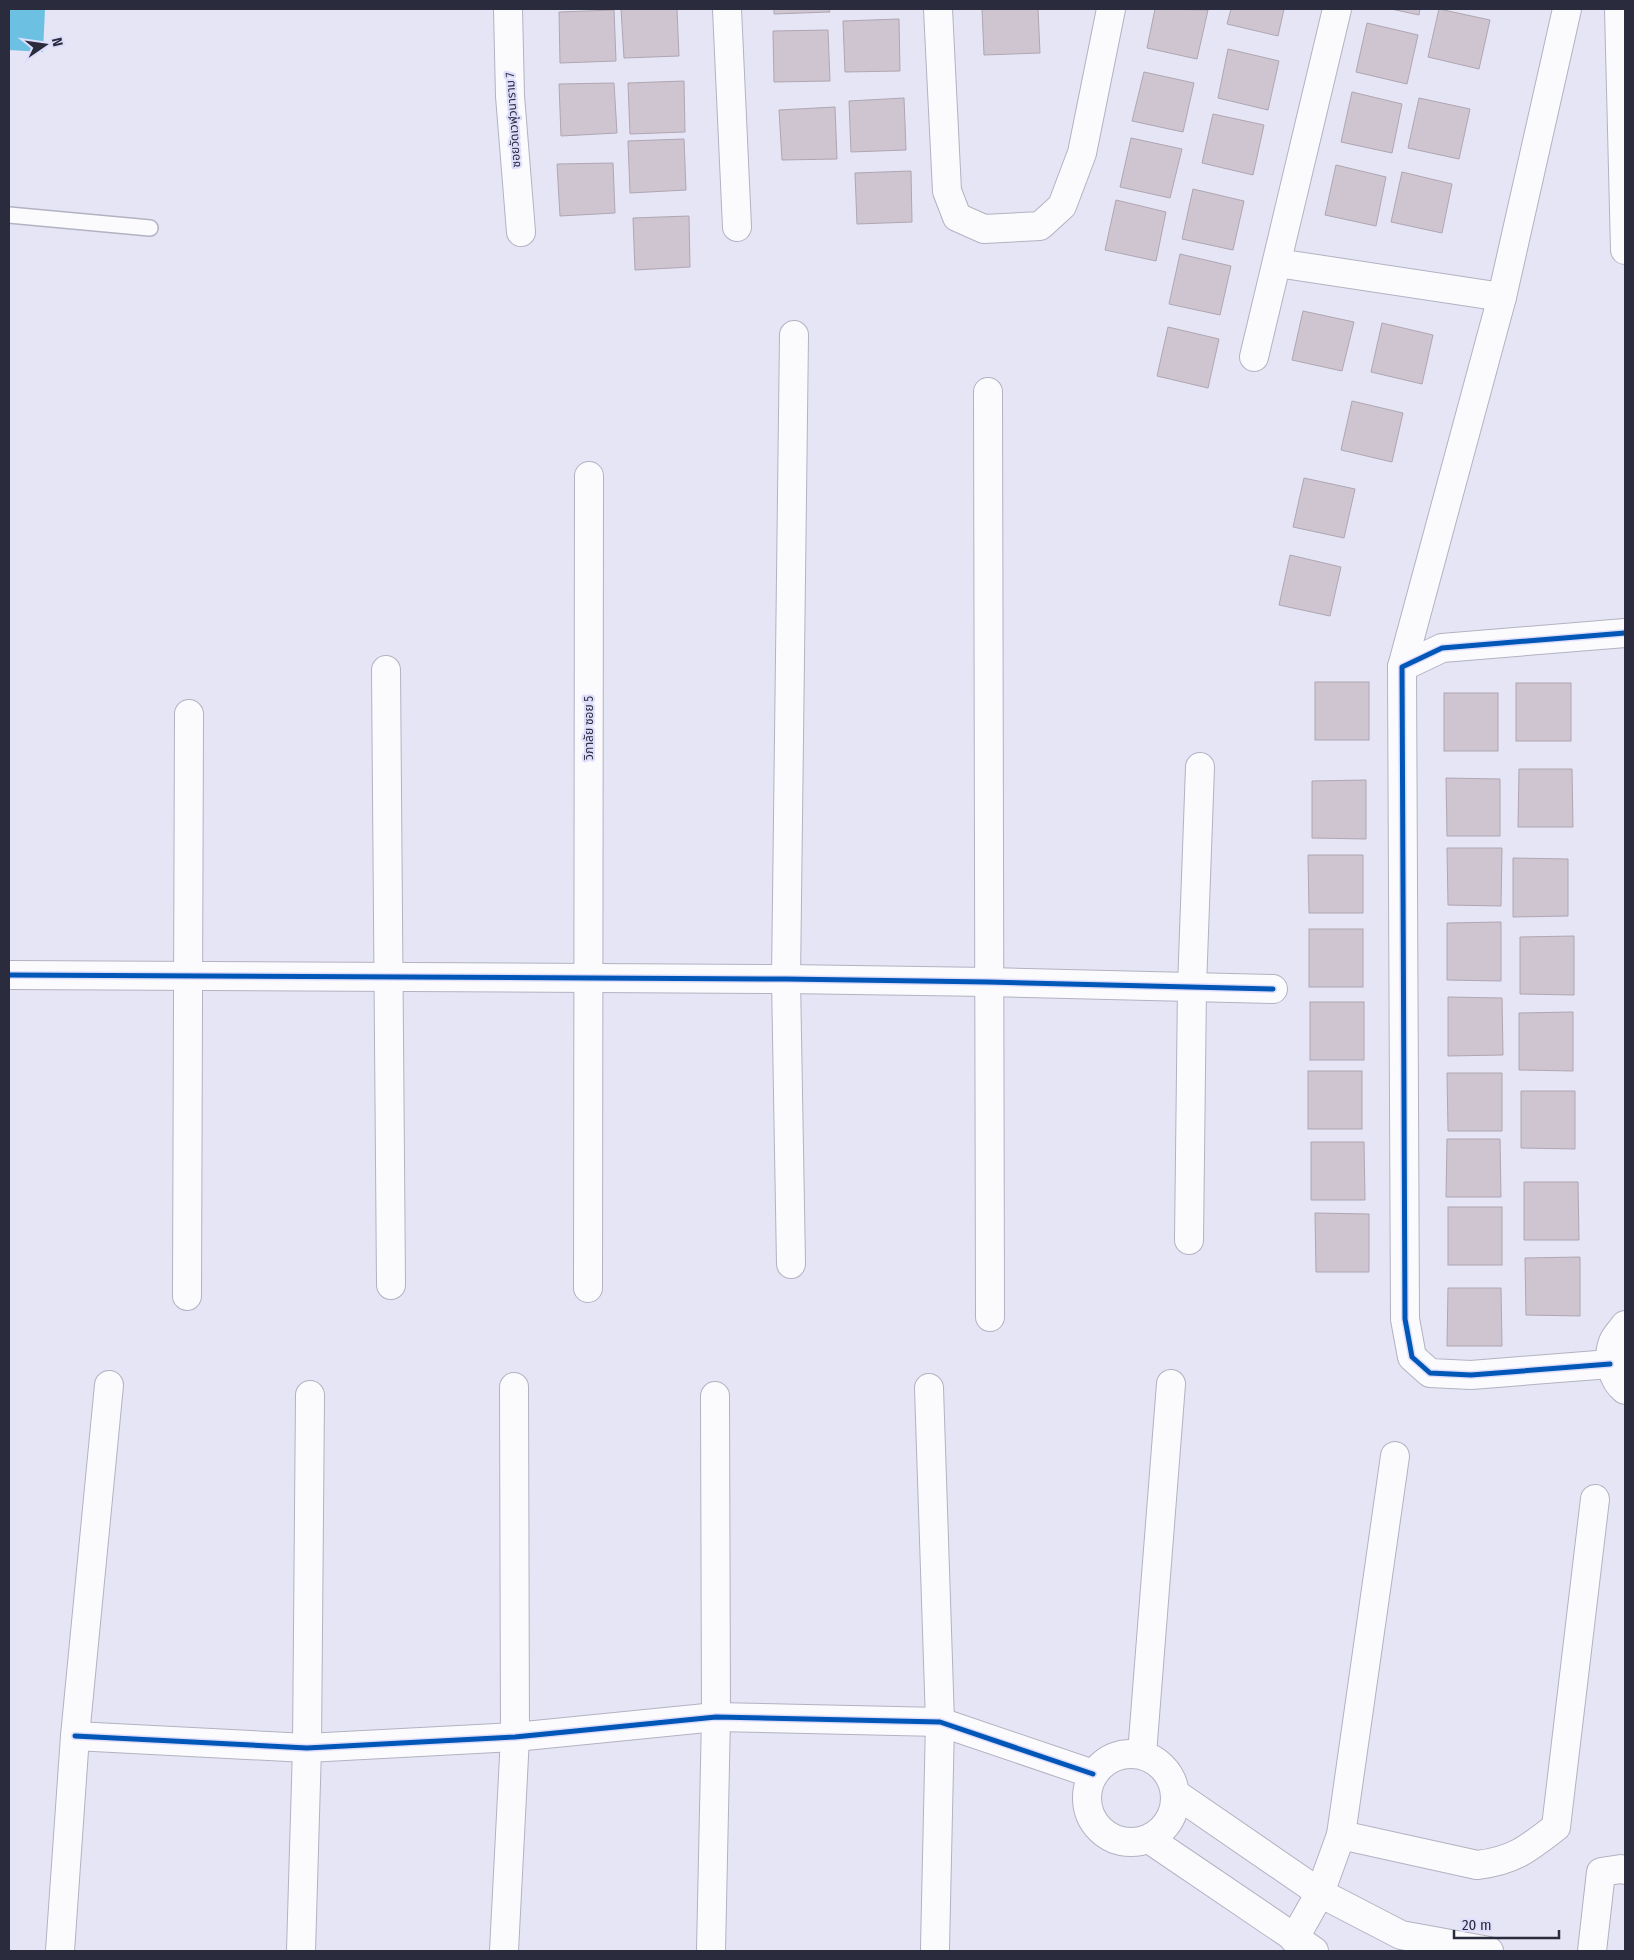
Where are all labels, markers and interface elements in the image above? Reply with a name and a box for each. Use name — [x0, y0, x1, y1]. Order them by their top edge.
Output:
north arrow — [20, 20, 70, 70]
text: N — [48, 36, 66, 48]
street label: ซอยวัดเวฬุวนาราม 7 — [503, 72, 523, 168]
street label: วิภาลัย ซอย 5 — [582, 696, 596, 761]
scale bar — [1454, 1908, 1559, 1940]
text: 20 m — [1462, 1916, 1492, 1934]

